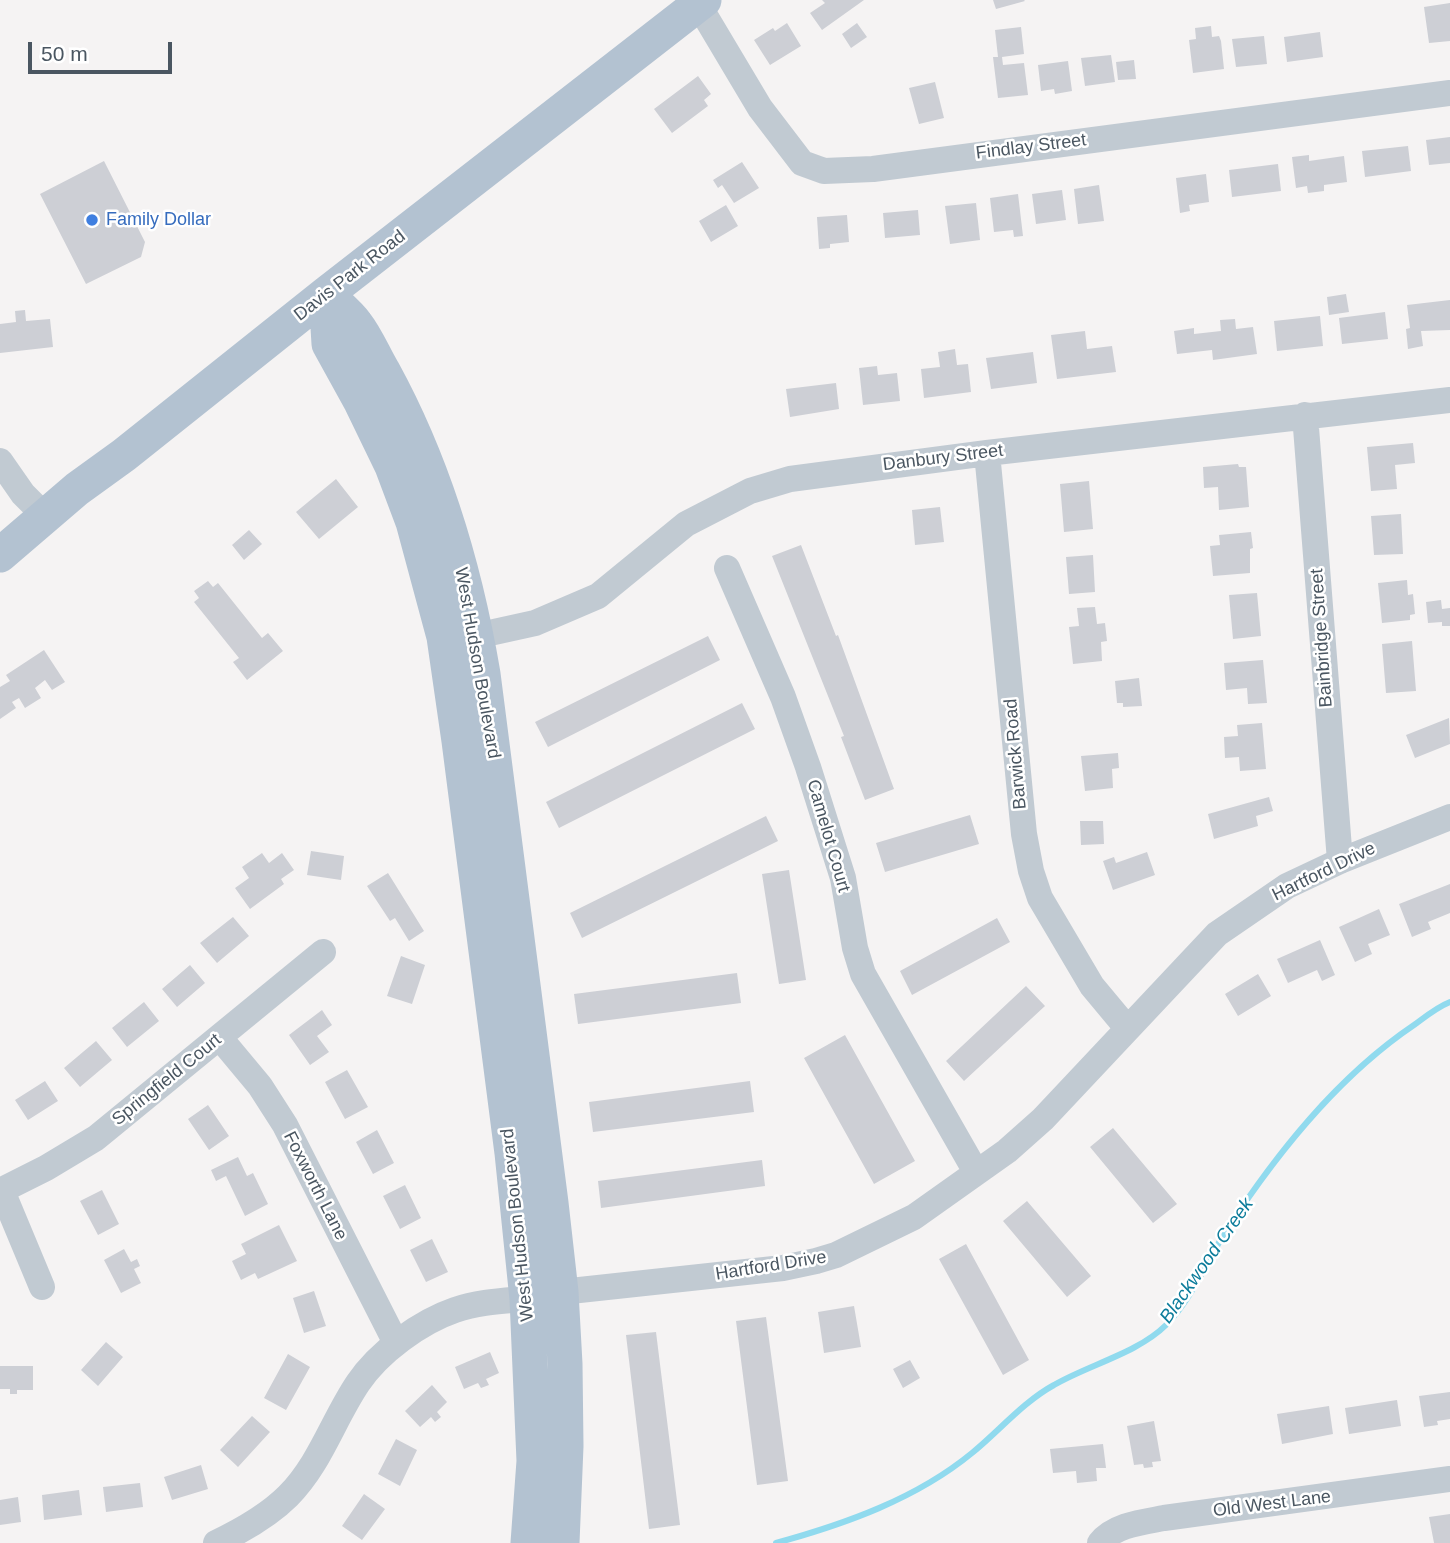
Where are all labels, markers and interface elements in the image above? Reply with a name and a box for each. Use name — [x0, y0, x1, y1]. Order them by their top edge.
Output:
scale bar — [32, 28, 175, 72]
text: 50 m — [41, 42, 88, 65]
street label: Findlay Street — [975, 130, 1087, 164]
place label: Family Dollar — [106, 209, 211, 231]
marker: Family Dollar — [84, 212, 100, 228]
street label: Davis Park Road — [290, 226, 410, 326]
street label: Danbury Street — [882, 440, 1004, 476]
street label: West Hudson Boulevard — [450, 566, 504, 760]
street label: Bainbridge Street — [1306, 568, 1338, 708]
street label: Barwick Road — [1000, 698, 1032, 810]
street label: Camelot Court — [802, 777, 854, 895]
street label: Hartford Drive — [1269, 838, 1379, 906]
street label: Springfield Court — [108, 1029, 226, 1131]
street label: Foxworth Lane — [278, 1128, 352, 1244]
street label: West Hudson Boulevard — [497, 1128, 539, 1322]
water label: Blackwood Creek — [1155, 1194, 1259, 1328]
street label: Hartford Drive — [714, 1247, 828, 1285]
street label: Old West Lane — [1212, 1486, 1332, 1522]

